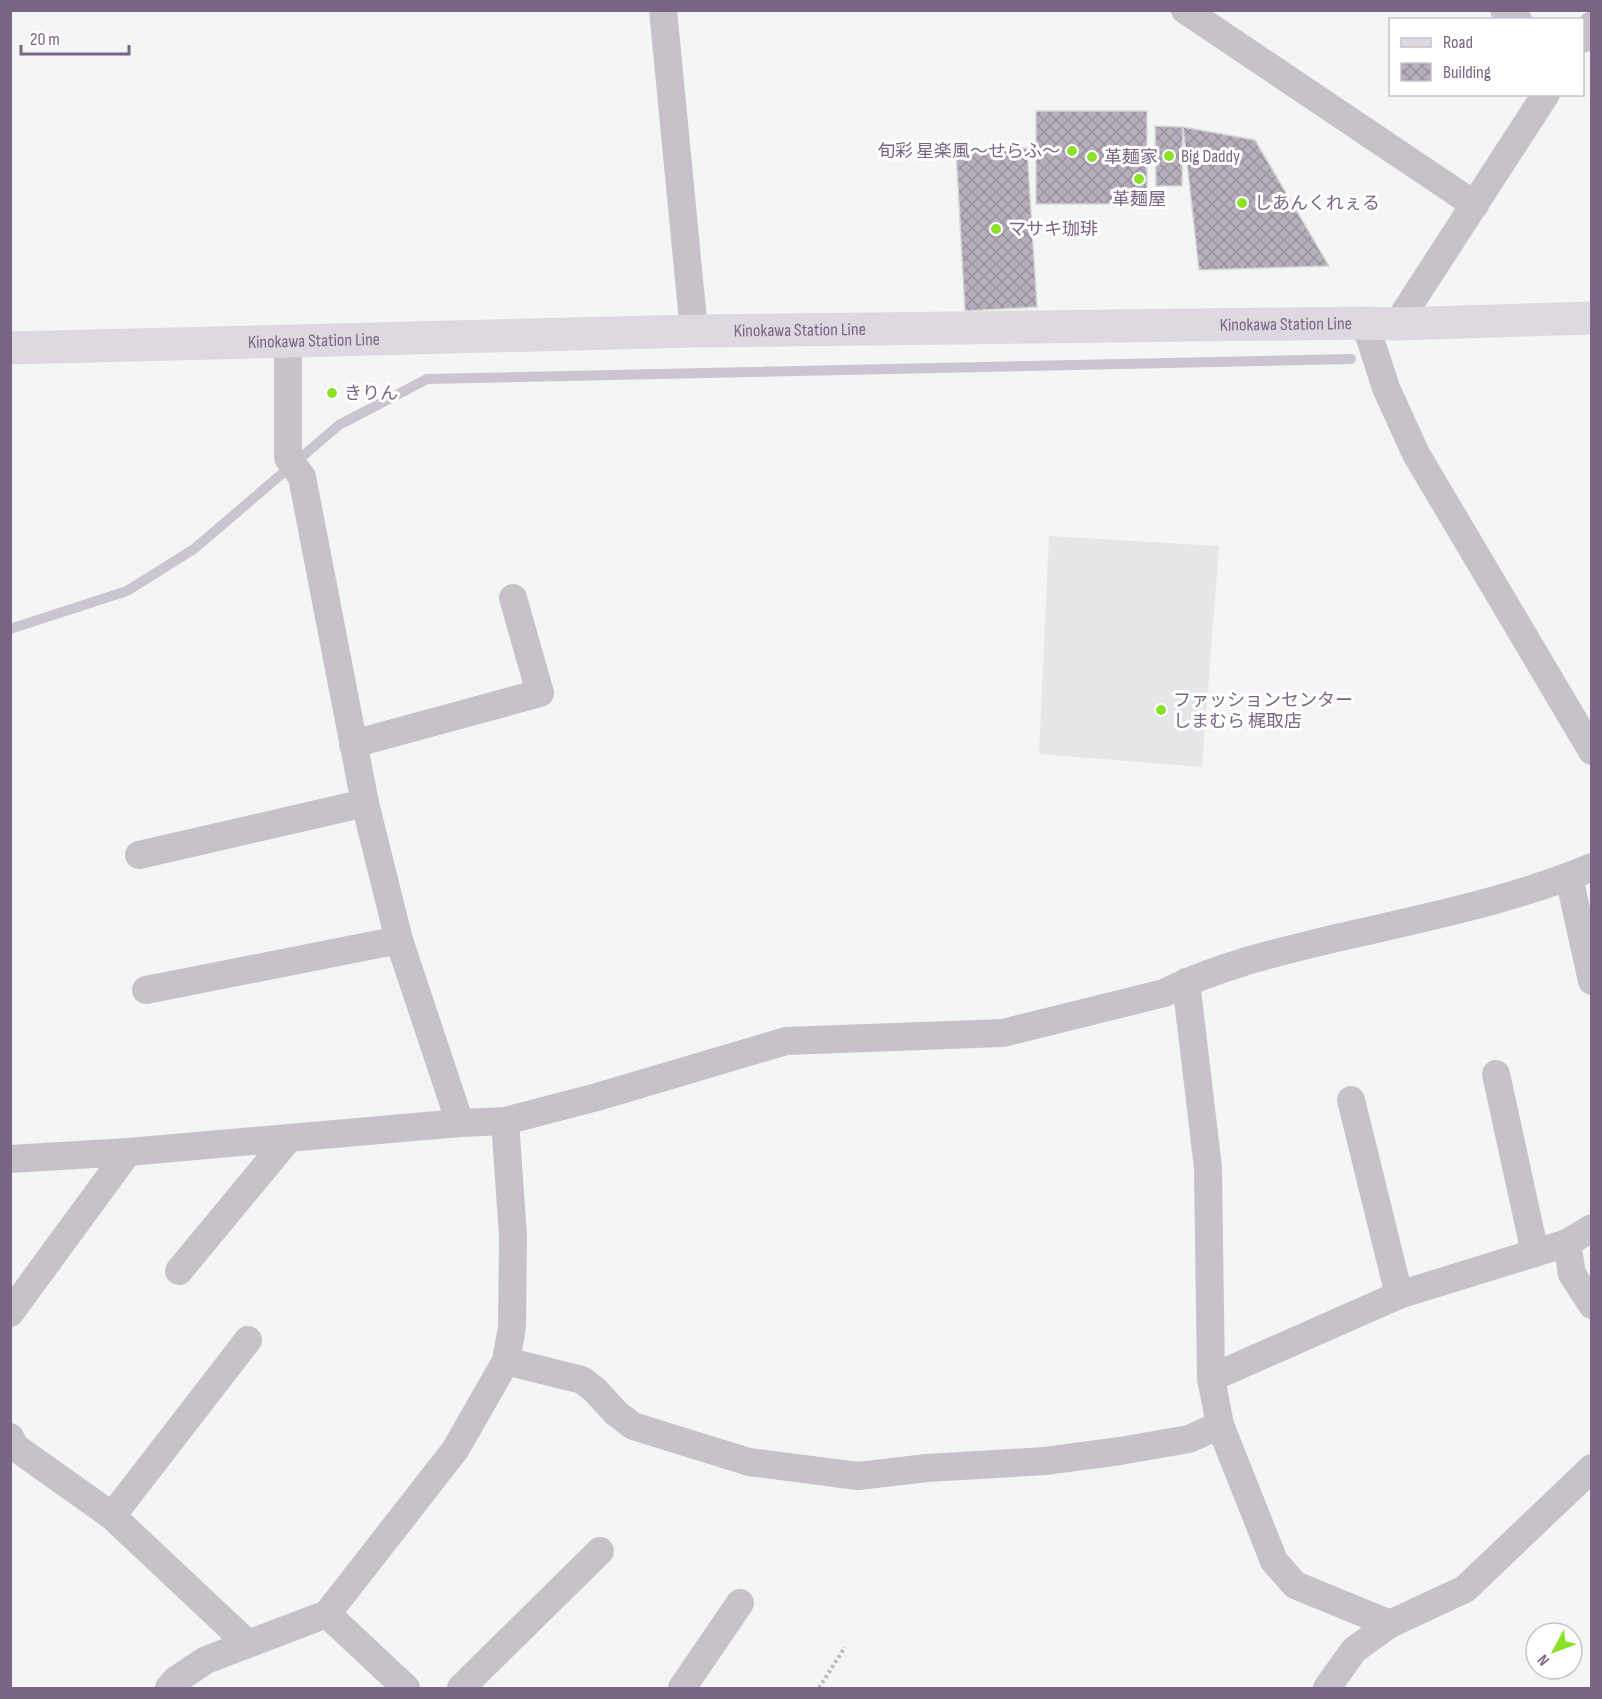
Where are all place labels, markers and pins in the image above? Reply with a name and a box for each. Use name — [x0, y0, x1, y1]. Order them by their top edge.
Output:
place label: 旬彩 星楽風～せらふ～ — [877, 141, 1060, 162]
marker: 旬彩 星楽風～せらふ～ — [1065, 144, 1079, 158]
place label: Big Daddy — [1181, 146, 1240, 167]
place label: 革麺家 — [1104, 147, 1158, 168]
marker: Big Daddy — [1162, 149, 1176, 163]
marker: 革麺家 — [1085, 150, 1099, 164]
marker: 革麺屋 — [1132, 172, 1146, 186]
place label: 革麺屋 — [1112, 189, 1166, 210]
place label: しあんくれぇる — [1254, 193, 1380, 214]
marker: しあんくれぇる — [1235, 196, 1249, 210]
place label: マサキ珈琲 — [1008, 219, 1098, 240]
marker: マサキ珈琲 — [989, 222, 1003, 236]
place label: きりん — [344, 383, 398, 404]
marker: きりん — [325, 386, 339, 400]
place label: ファッションセンター しまむら 梶取店 — [1173, 690, 1353, 732]
marker: ファッションセンター しまむら 梶取店 — [1154, 703, 1168, 717]

